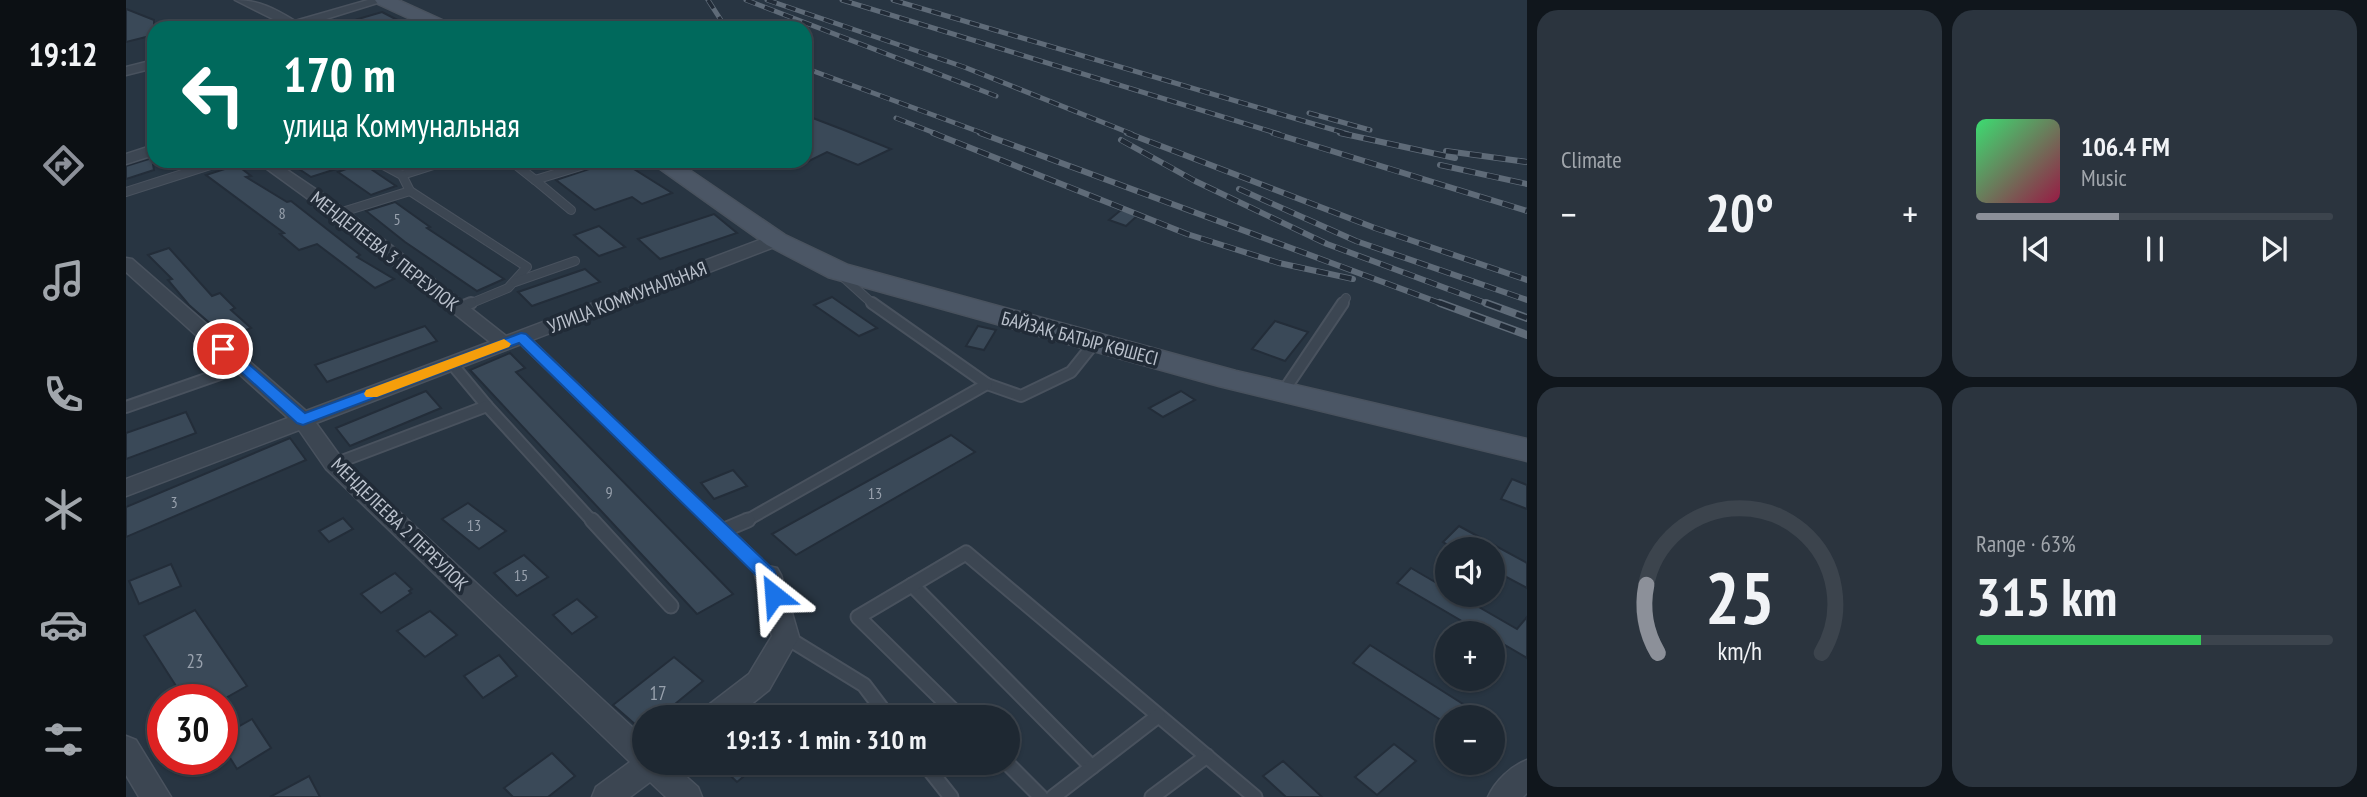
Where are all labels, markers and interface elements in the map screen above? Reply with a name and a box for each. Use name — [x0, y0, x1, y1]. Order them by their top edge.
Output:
text: 19:12 — [28, 33, 98, 75]
text: 170 m — [283, 42, 396, 106]
icon: left — [168, 49, 259, 140]
text: улица Коммунальная — [283, 104, 520, 146]
text: 106.4 FM — [2081, 130, 2170, 163]
icon: directions — [39, 141, 88, 190]
text: Climate — [1561, 145, 1622, 174]
text: Music — [2081, 163, 2127, 192]
text: 20° — [1705, 179, 1774, 246]
street label: МЕНДЕЛЕЕВА 3 ПЕРЕУЛОК — [306, 186, 464, 316]
text: − — [1561, 189, 1577, 238]
text: + — [1902, 189, 1918, 238]
house number: 8 — [278, 203, 286, 223]
house number: 5 — [393, 209, 401, 229]
icon: previous — [2017, 230, 2055, 268]
icon: pause — [2136, 230, 2174, 268]
icon: next — [2255, 230, 2293, 268]
icon: music — [39, 256, 88, 305]
street label: УЛИЦА КОММУНАЛЬНАЯ — [544, 256, 710, 338]
street label: БАЙЗАҚ БАТЫР КӨШЕСІ — [999, 306, 1161, 370]
pin — [193, 319, 253, 379]
icon: arrive — [204, 330, 242, 368]
icon: phone — [39, 370, 88, 419]
street label: МЕНДЕЛЕЕВА 2 ПЕРЕУЛОК — [326, 452, 474, 596]
house number: 9 — [605, 482, 613, 502]
house number: 13 — [868, 483, 882, 503]
icon: climate — [39, 485, 88, 534]
house number: 3 — [170, 492, 178, 512]
house number: 13 — [467, 515, 481, 535]
text: Range · 63% — [1976, 529, 2076, 558]
map controls — [1435, 537, 1505, 775]
button: sound — [1435, 537, 1505, 607]
text: 25 — [1705, 549, 1774, 643]
position arrow — [737, 558, 811, 632]
text: 315 km — [1976, 563, 2117, 630]
house number: 15 — [514, 565, 528, 585]
icon: car — [39, 600, 88, 649]
button: + — [1435, 621, 1505, 691]
text: km/h — [1717, 635, 1762, 667]
house number: 23 — [186, 649, 204, 673]
house number: 17 — [649, 681, 667, 705]
speed limit sign: 30 — [147, 684, 238, 775]
button: − — [1435, 705, 1505, 775]
icon: filters — [39, 715, 88, 764]
text: 19:13 · 1 min · 310 m — [726, 723, 926, 756]

